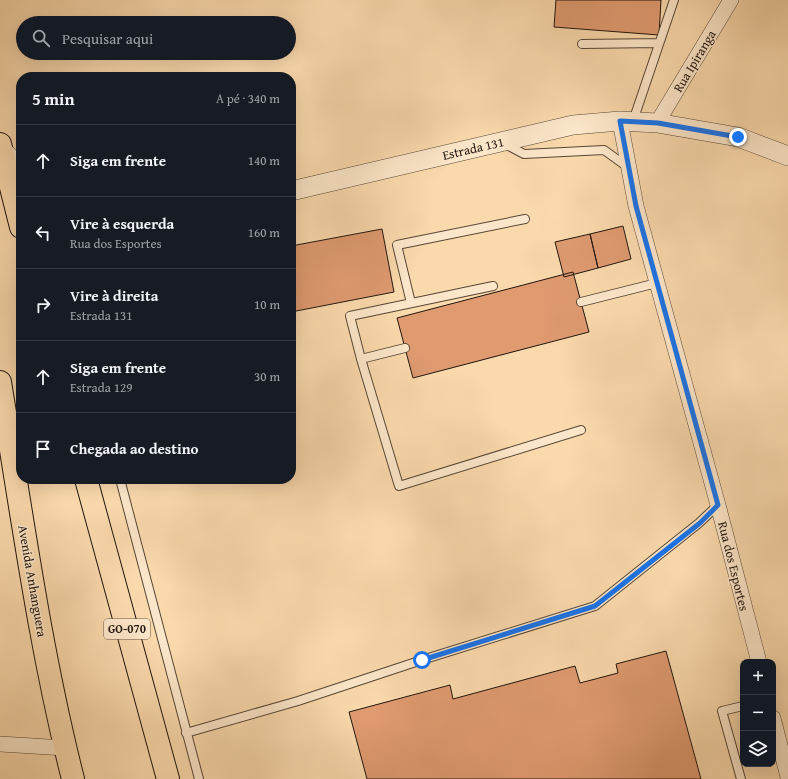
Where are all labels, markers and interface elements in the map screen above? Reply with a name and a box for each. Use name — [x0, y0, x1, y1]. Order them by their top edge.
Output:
search box — [16, 16, 296, 60]
street label: Rua Ipiranga — [668, 26, 721, 96]
icon: search — [30, 27, 52, 49]
text: Pesquisar aqui — [62, 28, 153, 49]
text: 5 min — [32, 86, 74, 111]
text: A pé · 340 m — [216, 89, 280, 108]
route end — [729, 128, 747, 146]
street label: Estrada 131 — [441, 132, 506, 165]
icon: ahead — [32, 150, 54, 172]
text: Siga em frente — [70, 150, 166, 171]
text: 140 m — [248, 151, 280, 170]
text: Vire à esquerda — [70, 213, 174, 234]
icon: left — [32, 222, 54, 244]
text: 160 m — [248, 223, 280, 242]
text: Rua dos Esportes — [70, 234, 162, 253]
text: Vire à direita — [70, 285, 158, 306]
icon: right — [32, 294, 54, 316]
text: 10 m — [254, 295, 280, 314]
text: Estrada 131 — [70, 306, 132, 325]
text: Siga em frente — [70, 357, 166, 378]
icon: ahead — [32, 366, 54, 388]
text: 30 m — [254, 367, 280, 386]
text: Estrada 129 — [70, 378, 132, 397]
icon: arrive — [32, 438, 54, 460]
text: Chegada ao destino — [70, 438, 198, 459]
street label: Rua dos Esportes — [713, 519, 754, 613]
street label: Avenida Anhanguera — [13, 524, 52, 639]
road number: GO-070 — [104, 619, 150, 639]
route start — [413, 651, 431, 669]
map controls — [740, 659, 776, 767]
button: + — [740, 659, 776, 695]
button: − — [740, 695, 776, 731]
button: layers — [740, 731, 776, 767]

